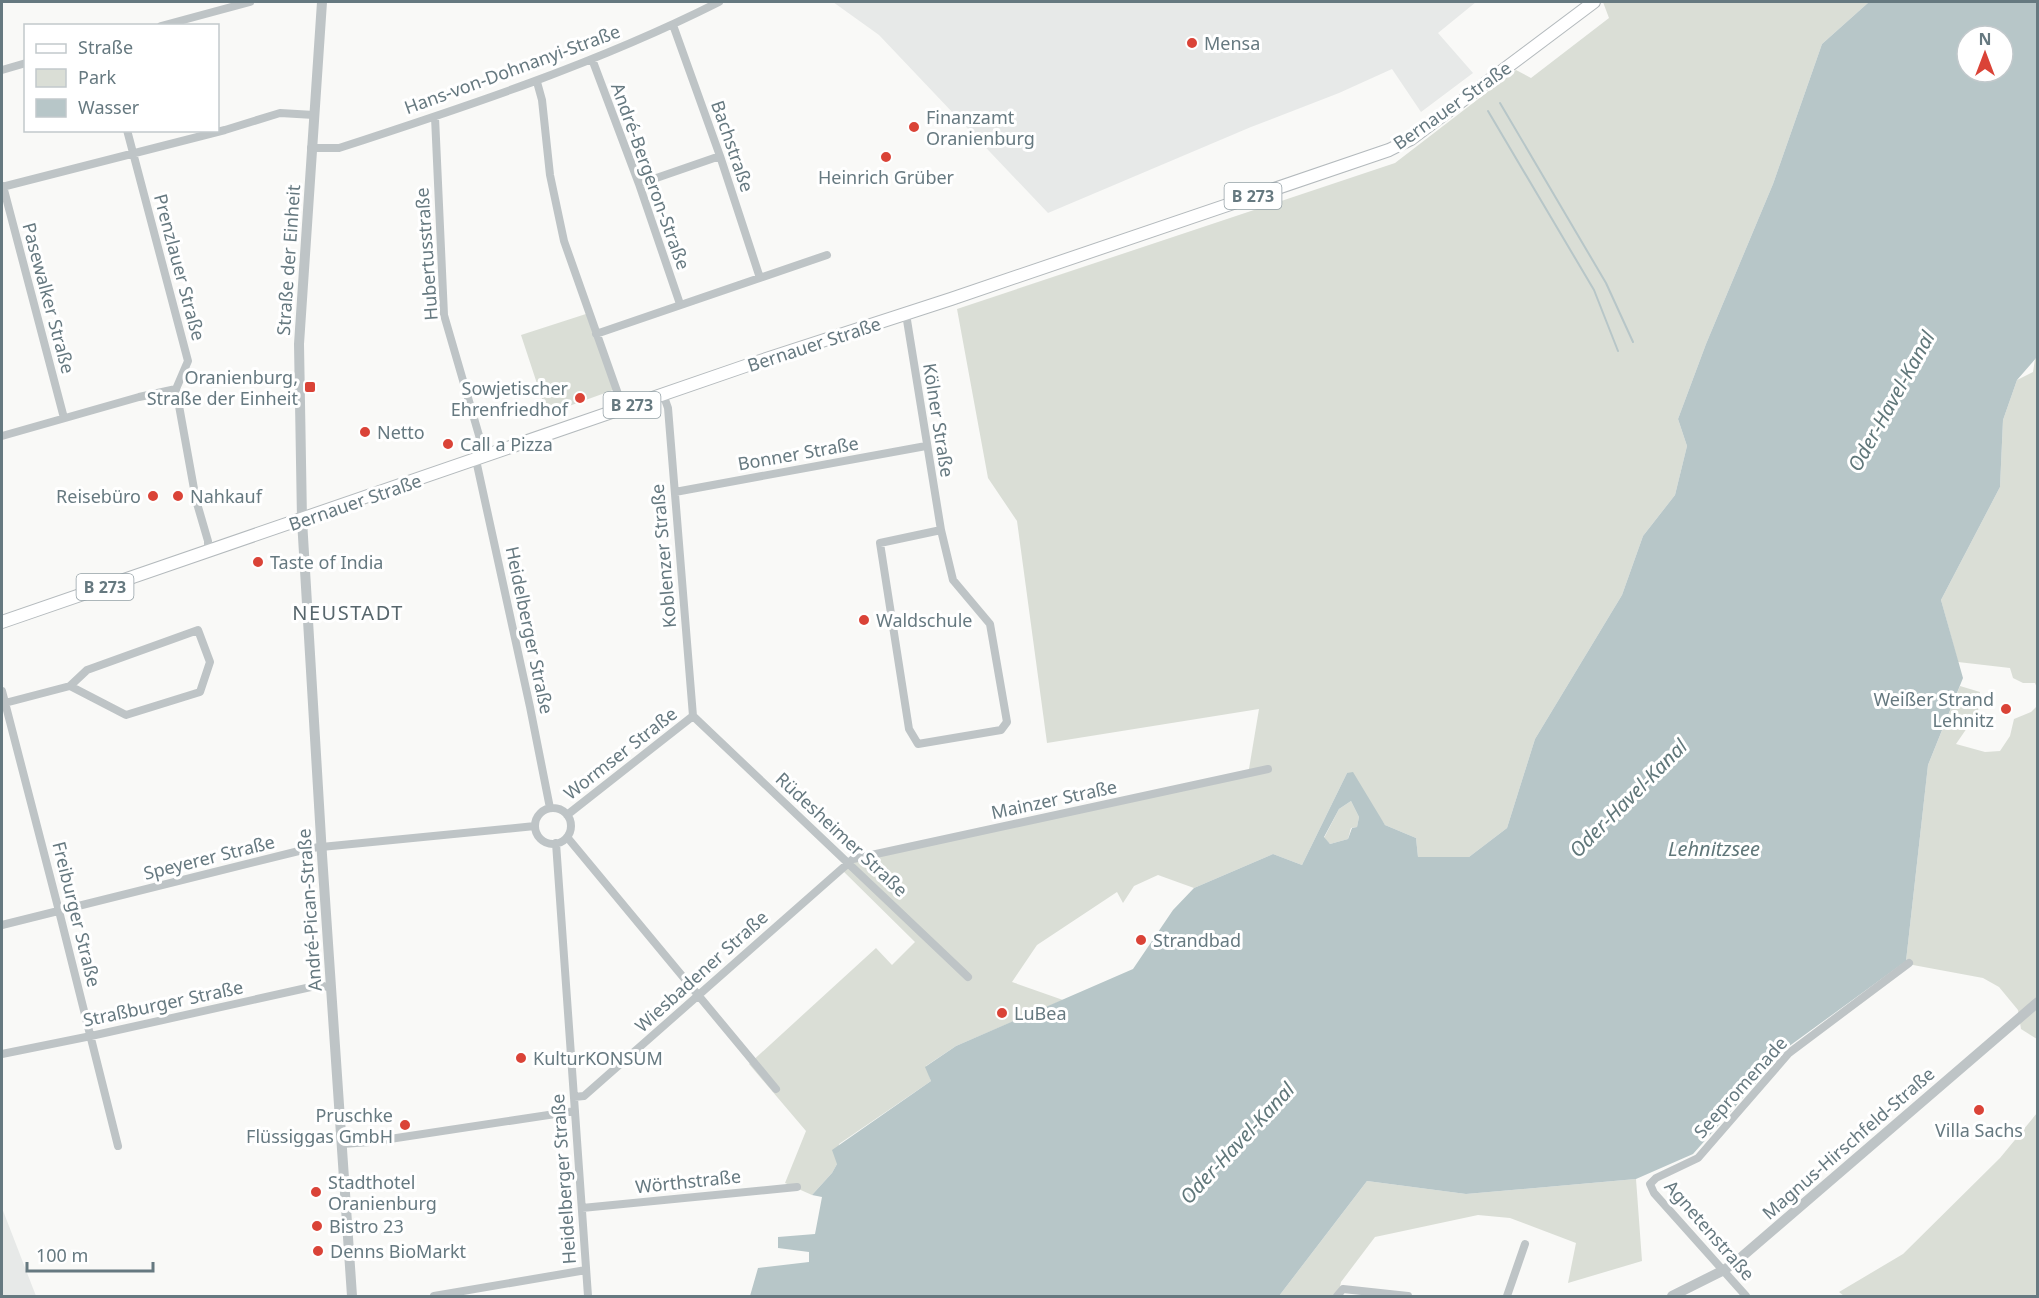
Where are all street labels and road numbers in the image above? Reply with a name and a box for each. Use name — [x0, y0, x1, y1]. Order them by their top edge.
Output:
street label: Hans-von-Dohnanyi-Straße — [401, 19, 623, 119]
street label: Bernauer Straße — [1388, 55, 1516, 155]
street label: André-Bergeron-Straße — [606, 79, 696, 273]
street label: Bachstraße — [706, 97, 760, 195]
street label: Straße der Einheit — [271, 183, 305, 336]
road number: B 273 — [1224, 183, 1282, 209]
street label: Hubertusstraße — [409, 187, 443, 321]
street label: Prenzlauer Straße — [149, 191, 211, 343]
street label: Pasewalker Straße — [17, 220, 81, 376]
street label: Bernauer Straße — [744, 311, 884, 377]
street label: Kölner Straße — [918, 361, 960, 479]
road number: B 273 — [604, 392, 660, 418]
street label: Bonner Straße — [736, 431, 860, 475]
street label: Bernauer Straße — [285, 468, 425, 536]
street label: Koblenzer Straße — [645, 483, 681, 629]
street label: Heidelberger Straße — [500, 544, 560, 716]
road number: B 273 — [76, 574, 134, 600]
street label: Wormser Straße — [558, 701, 682, 805]
street label: Rüdesheimer Straße — [771, 766, 913, 902]
street label: Mainzer Straße — [989, 774, 1119, 824]
street label: André-Pican-Straße — [291, 828, 327, 992]
street label: Speyerer Straße — [141, 829, 277, 885]
street label: Freiburger Straße — [47, 839, 107, 989]
street label: Wiesbadener Straße — [629, 905, 773, 1037]
street label: Straßburger Straße — [81, 974, 245, 1032]
street label: Seepromenade — [1688, 1031, 1792, 1143]
street label: Magnus-Hirschfeld-Straße — [1757, 1061, 1939, 1225]
street label: Heidelberger Straße — [545, 1093, 581, 1265]
street label: Wörthstraße — [634, 1164, 742, 1198]
street label: Agnetenstraße — [1660, 1175, 1760, 1285]

